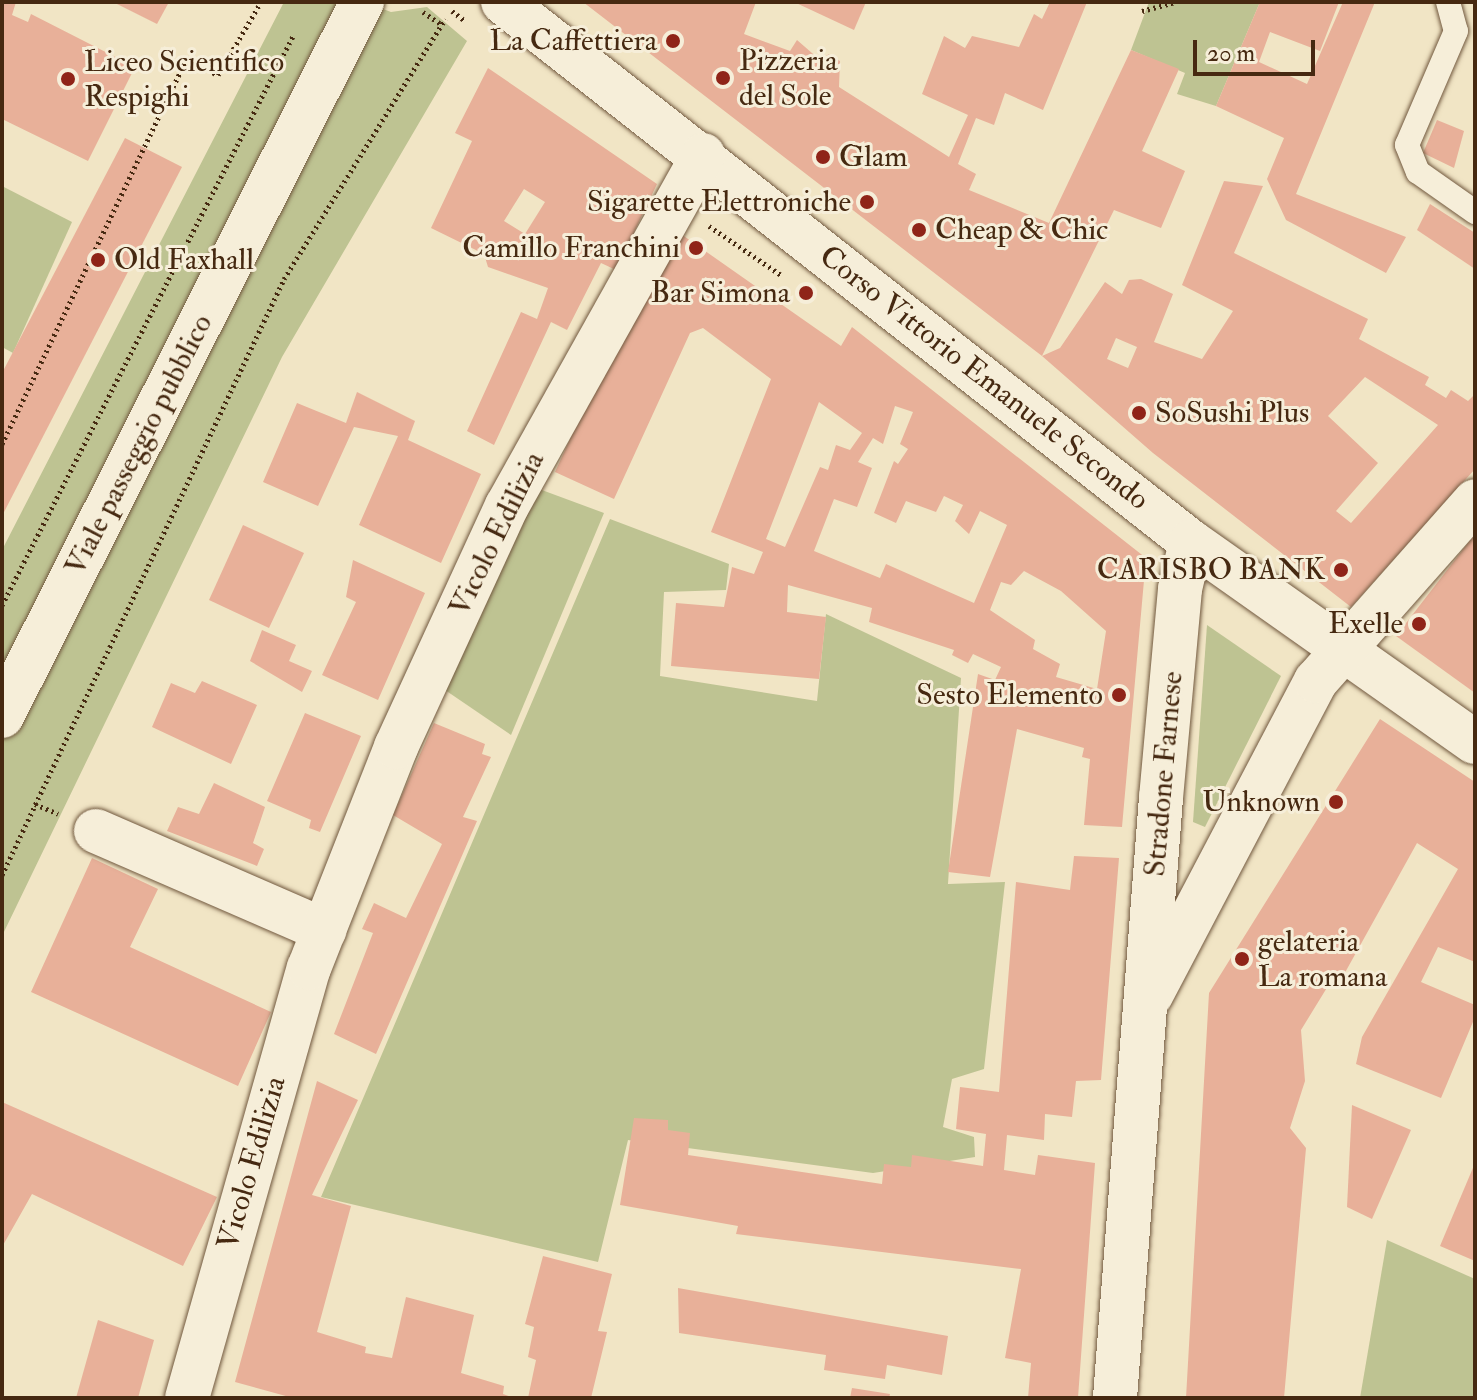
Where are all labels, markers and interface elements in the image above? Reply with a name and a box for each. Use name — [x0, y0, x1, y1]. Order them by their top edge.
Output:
place label: La Caffettiera — [489, 23, 657, 59]
scale bar — [1197, 24, 1319, 74]
marker: La Caffettiera — [664, 32, 682, 50]
text: 20 m — [1207, 38, 1255, 69]
place label: Pizzeria del Sole — [739, 43, 837, 114]
place label: Liceo Scientifico Respighi — [84, 44, 284, 114]
marker: Pizzeria del Sole — [714, 69, 732, 87]
marker: Liceo Scientifico Respighi — [59, 70, 77, 88]
place label: Glam — [839, 139, 908, 175]
marker: Glam — [814, 148, 832, 166]
place label: Sigarette Elettroniche — [587, 184, 851, 220]
marker: Sigarette Elettroniche — [858, 193, 876, 211]
place label: Cheap & Chic — [935, 212, 1108, 248]
marker: Cheap & Chic — [910, 221, 928, 239]
place label: Camillo Franchini — [462, 230, 680, 266]
street label: Corso Vittorio Emanuele Secondo — [812, 238, 1156, 518]
marker: Camillo Franchini — [687, 239, 705, 257]
place label: Old Faxhall — [114, 242, 254, 278]
marker: Old Faxhall — [89, 251, 107, 269]
place label: Bar Simona — [651, 275, 790, 311]
marker: Bar Simona — [797, 284, 815, 302]
street label: Viale passeggio pubblico — [58, 308, 220, 582]
place label: SoSushi Plus — [1155, 395, 1309, 431]
marker: SoSushi Plus — [1130, 404, 1148, 422]
street label: Vicolo Edilizia — [442, 446, 552, 622]
place label: CARISBO BANK — [1097, 552, 1325, 588]
marker: CARISBO BANK — [1332, 561, 1350, 579]
place label: Exelle — [1328, 606, 1403, 642]
marker: Exelle — [1410, 615, 1428, 633]
street label: Stradone Farnese — [1137, 670, 1191, 878]
place label: Sesto Elemento — [916, 677, 1103, 713]
marker: Sesto Elemento — [1110, 686, 1128, 704]
place label: Unknown — [1202, 784, 1320, 820]
marker: Unknown — [1327, 793, 1345, 811]
place label: gelateria La romana — [1258, 924, 1387, 994]
marker: gelateria La romana — [1233, 950, 1251, 968]
street label: Vicolo Edilizia — [210, 1072, 294, 1254]

